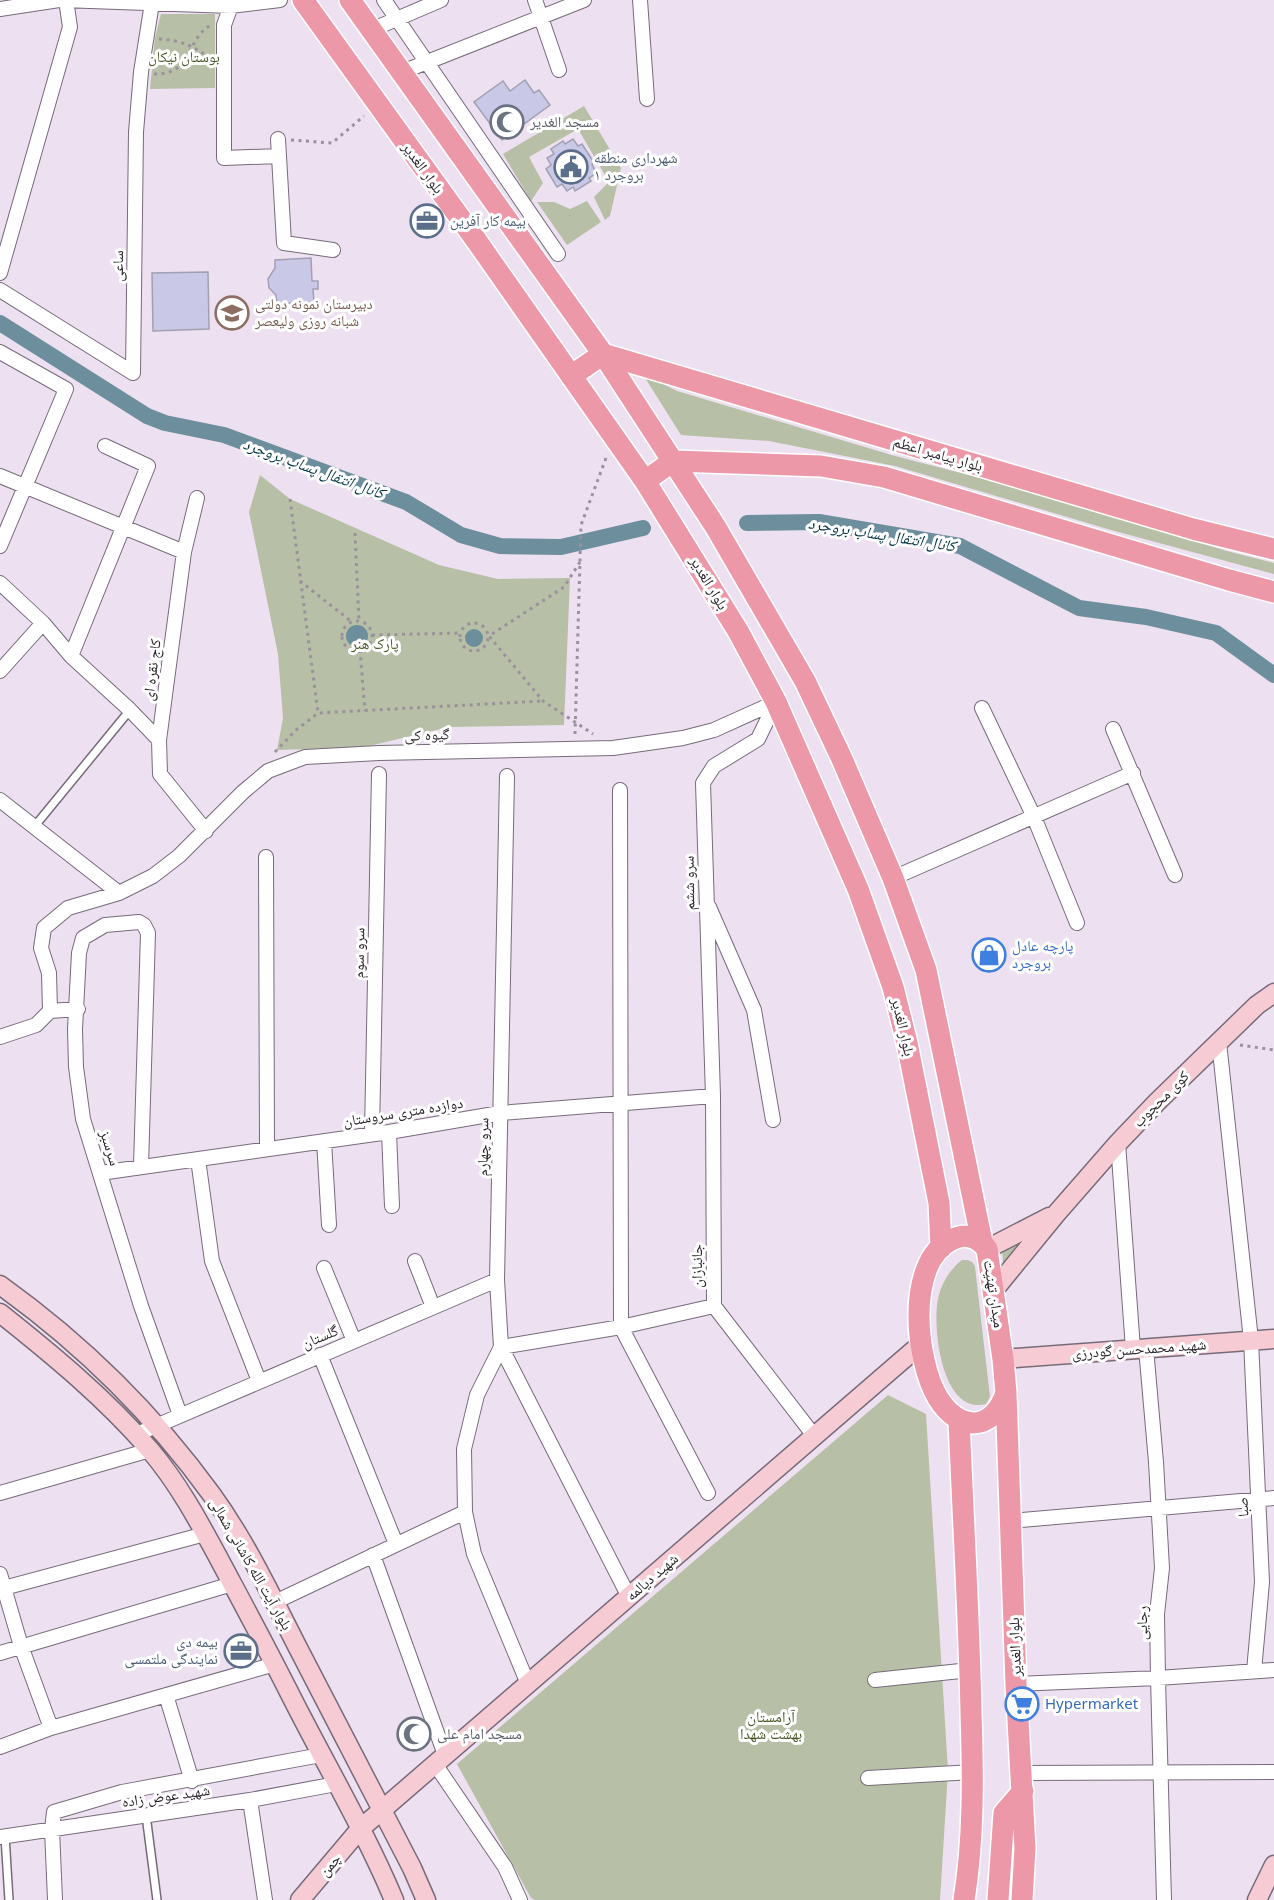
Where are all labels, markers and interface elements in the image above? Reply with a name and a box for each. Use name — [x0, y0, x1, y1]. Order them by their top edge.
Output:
park label: بوستان نیکان — [148, 46, 220, 67]
mosque icon: مسجد الغدیر — [489, 104, 525, 140]
place label: مسجد الغدیر — [529, 111, 599, 131]
street label: بلوار الغدیر — [398, 137, 449, 197]
place label: شهرداری منطقه ۱ بروجرد — [594, 147, 678, 184]
public building icon: شهرداری منطقه ۱ بروجرد — [553, 149, 589, 185]
office icon: بیمه کار آفرین — [409, 203, 445, 239]
place label: بیمه کار آفرین — [450, 210, 526, 231]
street label: ساعی — [107, 250, 128, 282]
place label: دبیرستان نمونه دولتی شبانه روزی ولیعصر — [254, 293, 373, 331]
school or university icon: دبیرستان نمونه دولتی شبانه روزی ولیعصر — [214, 295, 250, 331]
street label: بلوار پیامبر اعظم — [891, 431, 985, 476]
water label: کانال انتقال پساب بروجرد — [240, 432, 390, 505]
water label: کانال انتقال پساب بروجرد — [807, 511, 960, 557]
street label: بلوار الغدیر — [685, 551, 734, 613]
park label: پارک هنر — [350, 633, 399, 653]
street label: کاج نقره ای — [137, 638, 166, 702]
street label: گیوه کی — [404, 723, 450, 746]
street label: سرو ششم — [678, 855, 699, 910]
street label: سرو سوم — [348, 927, 369, 979]
place label: پارچه عادل بروجرد — [1012, 935, 1073, 972]
shop icon: پارچه عادل بروجرد — [971, 937, 1007, 973]
street label: بلوار الغدیر — [887, 995, 920, 1058]
street label: کوی محجوب — [1128, 1066, 1193, 1131]
street label: دوازده متری سروستان — [341, 1092, 464, 1131]
street label: سرو چهارم — [471, 1117, 494, 1177]
street label: سرسبز — [96, 1126, 126, 1168]
street label: جانبازان — [686, 1244, 707, 1288]
street label: میدان تهنیت — [979, 1258, 1010, 1330]
street label: گلستان — [298, 1319, 342, 1354]
street label: شهید محمدحسن گودرزی — [1071, 1333, 1207, 1364]
street label: بلوار آیت الله کاشانی شمالی — [205, 1494, 298, 1634]
street label: صبا — [1231, 1497, 1253, 1518]
street label: شهید دیالمه — [621, 1548, 682, 1605]
street label: رجایی — [1131, 1605, 1152, 1640]
street label: بلوار الغدیر — [1003, 1617, 1025, 1678]
place label: بیمه دی نمایندگی ملتمسی — [124, 1631, 218, 1669]
office icon: بیمه دی نمایندگی ملتمسی — [223, 1633, 259, 1669]
supermarket icon: Hypermarket — [1004, 1686, 1040, 1722]
place label: Hypermarket — [1045, 1693, 1139, 1713]
park label: آرامستان بهشت شهدا — [740, 1706, 802, 1743]
mosque icon: مسجد امام علی — [396, 1716, 432, 1752]
place label: مسجد امام علی — [437, 1723, 522, 1744]
street label: شهید عوض زاده — [121, 1779, 211, 1812]
street label: چمن — [314, 1848, 346, 1881]

